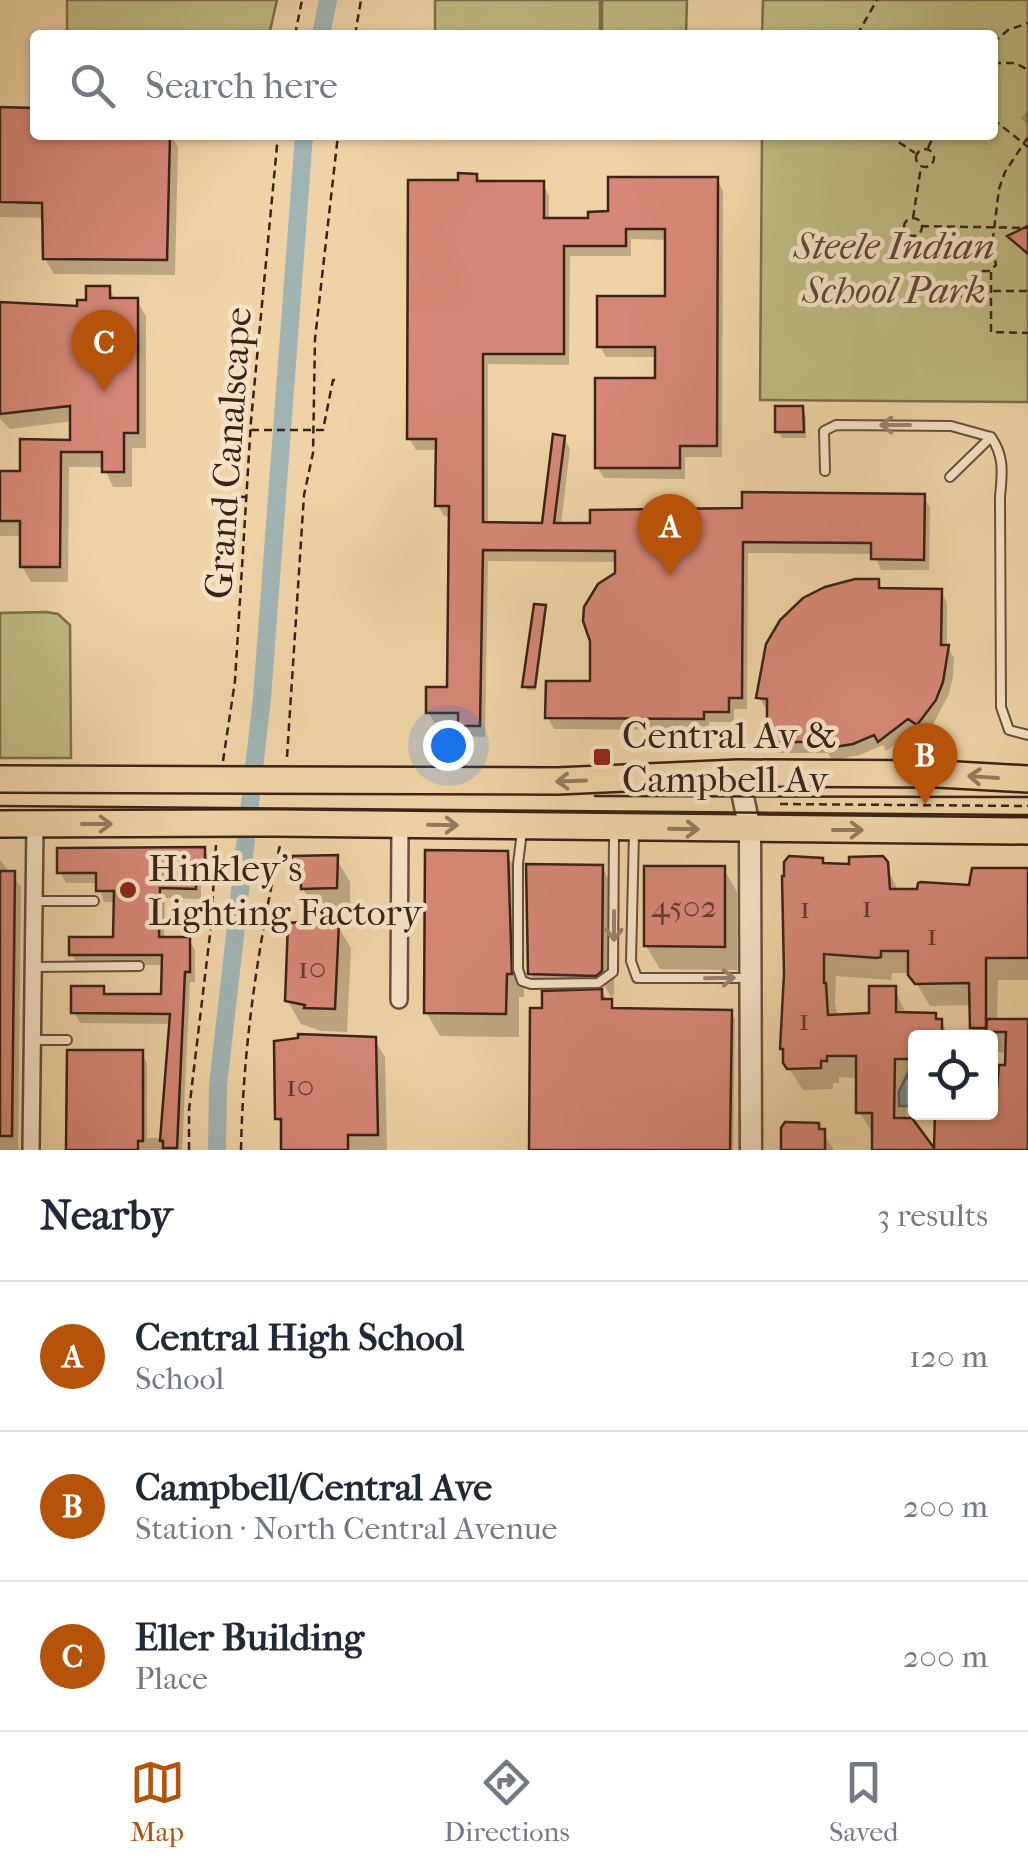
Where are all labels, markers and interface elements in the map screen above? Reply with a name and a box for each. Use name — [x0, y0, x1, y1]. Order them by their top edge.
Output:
search box — [30, 30, 998, 140]
icon: search — [65, 58, 120, 113]
text: Search here — [145, 63, 338, 108]
park label: Steele Indian School Park — [792, 224, 995, 313]
street label: Grand Canalscape — [196, 306, 261, 600]
pin: C — [72, 310, 136, 392]
one-way arrow — [879, 416, 912, 434]
pin: A — [638, 494, 702, 576]
place label: Central Av & Campbell Av — [622, 713, 836, 802]
your location — [423, 720, 474, 771]
pin: B — [892, 722, 958, 805]
marker: Central Av & Campbell Av — [591, 746, 613, 768]
one-way arrow — [967, 767, 1000, 786]
one-way arrow — [555, 771, 587, 790]
one-way arrow — [80, 814, 113, 834]
one-way arrow — [426, 815, 458, 834]
one-way arrow — [668, 820, 700, 839]
one-way arrow — [830, 820, 863, 840]
place label: Hinkley's Lighting Factory — [148, 846, 424, 935]
marker: Hinkley's Lighting Factory — [117, 879, 139, 901]
house number: 4502 — [651, 888, 717, 925]
house number: 1 — [861, 888, 873, 925]
house number: 1 — [799, 889, 811, 926]
one-way arrow — [604, 909, 623, 941]
house number: 1 — [926, 916, 938, 953]
house number: 10 — [298, 949, 326, 986]
one-way arrow — [703, 969, 735, 988]
house number: 1 — [798, 1001, 810, 1038]
map controls — [908, 1030, 998, 1120]
button: locate — [908, 1030, 998, 1120]
house number: 10 — [286, 1067, 314, 1104]
text: Nearby — [40, 1191, 172, 1240]
text: 3 results — [877, 1197, 988, 1234]
text: Central High School — [135, 1315, 464, 1360]
text: A — [62, 1338, 83, 1375]
text: 120 m — [909, 1338, 988, 1375]
text: School — [135, 1360, 224, 1397]
text: Campbell/Central Ave — [135, 1465, 492, 1510]
text: B — [62, 1488, 83, 1525]
text: 200 m — [903, 1488, 988, 1525]
text: Station · North Central Avenue — [135, 1510, 557, 1547]
text: Eller Building — [135, 1615, 364, 1660]
text: C — [62, 1638, 83, 1675]
text: 200 m — [903, 1638, 988, 1675]
text: Place — [135, 1660, 208, 1697]
tab: Map — [130, 1755, 185, 1848]
tab: Directions — [444, 1755, 570, 1848]
tab: Saved — [829, 1755, 898, 1848]

